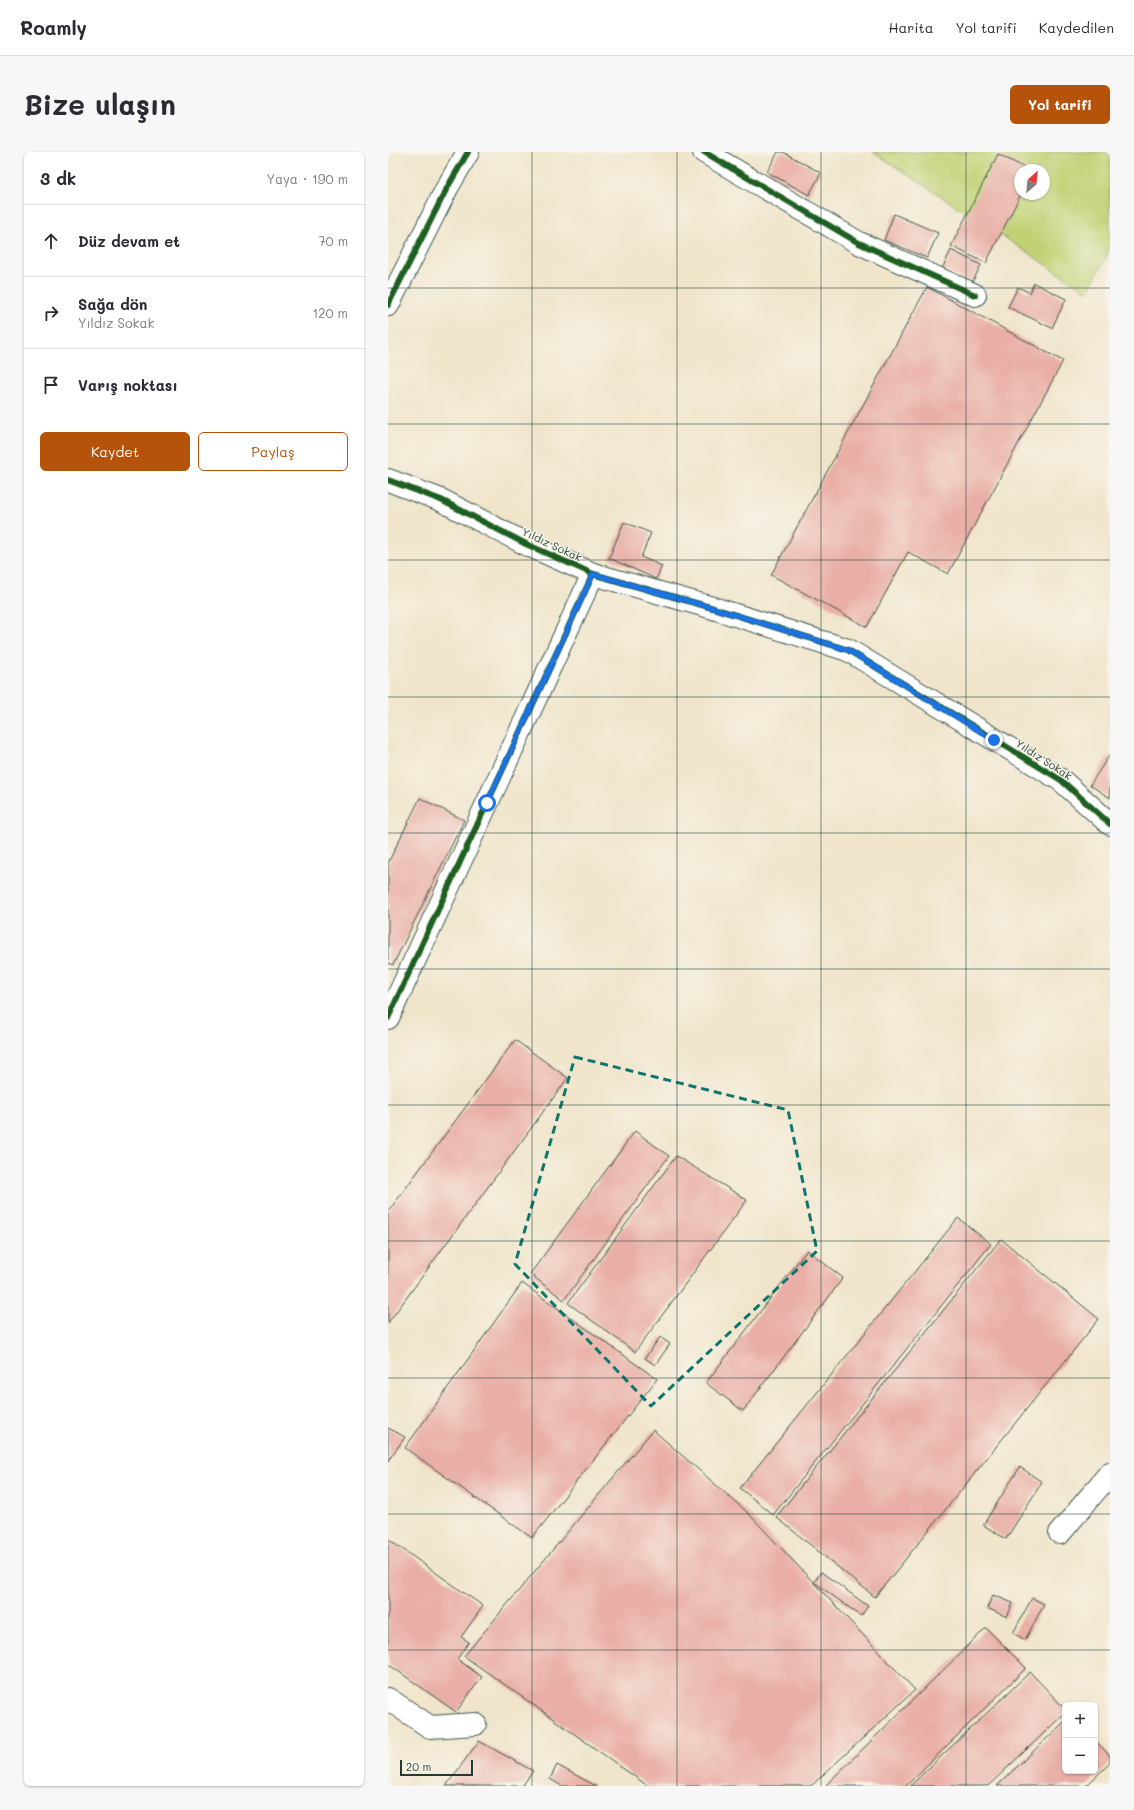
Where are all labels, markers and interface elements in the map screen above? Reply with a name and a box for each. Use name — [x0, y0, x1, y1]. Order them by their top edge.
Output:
text: Roamly — [20, 15, 87, 40]
text: Harita — [889, 18, 933, 37]
text: Yol tarifi — [955, 18, 1017, 37]
text: Kaydedilen — [1039, 18, 1114, 37]
button: Yol tarifi — [1010, 85, 1110, 124]
text: Bize ulaşın — [24, 86, 176, 122]
north arrow — [1014, 164, 1050, 200]
text: 3 dk — [40, 167, 76, 189]
text: Yaya · 190 m — [266, 170, 348, 187]
icon: ahead — [40, 230, 62, 252]
text: Düz devam et — [78, 231, 180, 251]
text: 70 m — [318, 232, 348, 249]
text: Sağa dön — [78, 294, 147, 314]
icon: right — [40, 302, 62, 324]
text: 120 m — [312, 304, 348, 321]
text: Yıldız Sokak — [78, 314, 155, 331]
icon: arrive — [40, 374, 62, 396]
text: Varış noktası — [78, 375, 178, 395]
button: Kaydet — [40, 432, 190, 471]
button: Paylaş — [198, 432, 348, 471]
street label: Yıldız Sokak — [519, 524, 585, 565]
route end — [985, 731, 1003, 749]
street label: Yıldız Sokak — [1013, 735, 1075, 783]
route start — [478, 794, 496, 812]
map controls — [1062, 1702, 1098, 1774]
button: + — [1062, 1702, 1098, 1738]
button: − — [1062, 1738, 1098, 1774]
scale bar — [400, 1758, 473, 1777]
text: 20 m — [406, 1759, 431, 1774]

